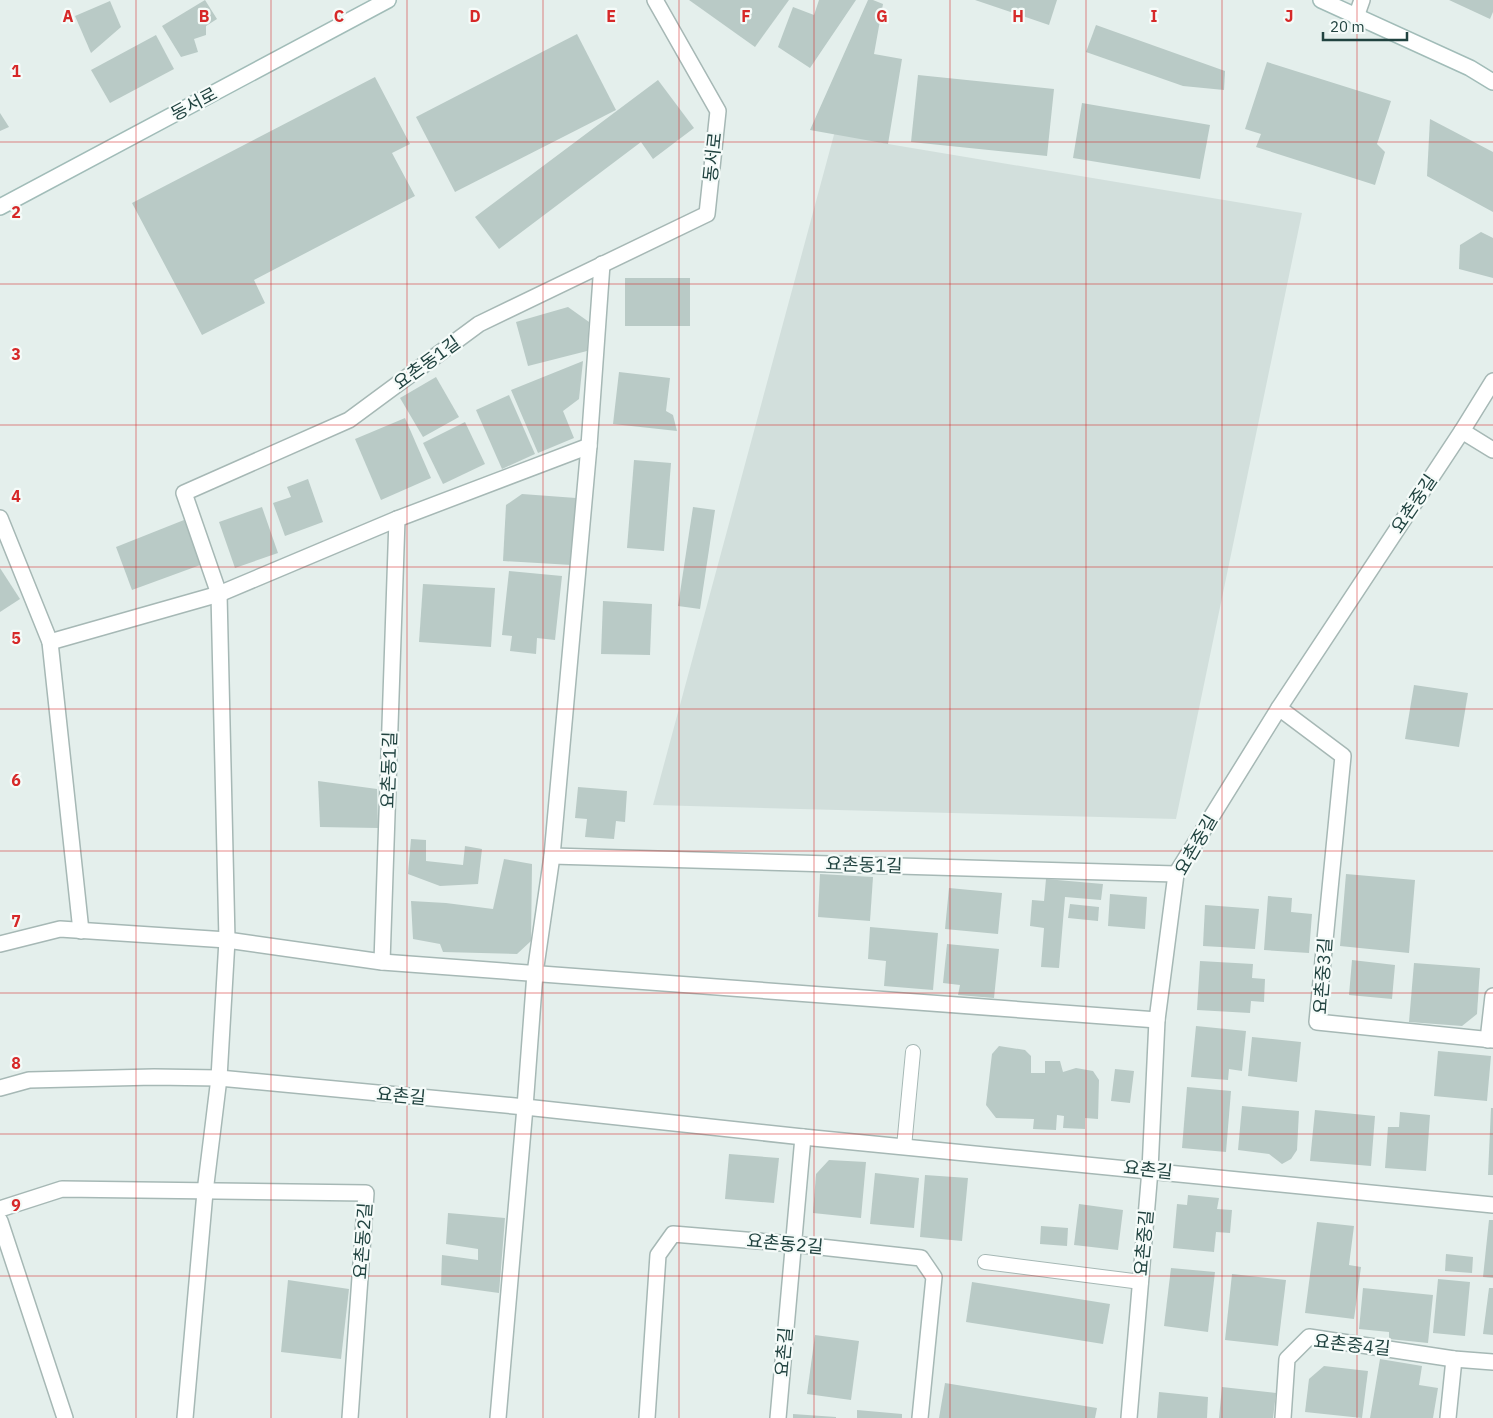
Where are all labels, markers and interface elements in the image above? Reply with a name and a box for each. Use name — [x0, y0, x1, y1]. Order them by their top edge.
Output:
text: A — [63, 6, 74, 26]
text: B — [199, 6, 210, 26]
text: C — [334, 6, 344, 26]
text: D — [469, 6, 481, 26]
text: E — [606, 6, 616, 26]
text: F — [741, 6, 751, 26]
text: G — [876, 6, 888, 26]
text: H — [1012, 6, 1024, 26]
text: I — [1151, 6, 1158, 26]
text: J — [1285, 6, 1293, 26]
scale bar — [1323, 10, 1407, 42]
text: 20 m — [1330, 17, 1365, 36]
text: 1 — [11, 61, 21, 81]
street label: 동서로 — [166, 82, 221, 125]
street label: 동서로 — [698, 131, 727, 183]
text: 2 — [11, 202, 21, 222]
street label: 요촌동1길 — [389, 331, 465, 395]
text: 3 — [11, 344, 21, 364]
street label: 요촌중길 — [1386, 470, 1442, 538]
text: 4 — [11, 486, 21, 506]
text: 5 — [11, 628, 21, 648]
street label: 요촌동1길 — [376, 731, 401, 809]
text: 6 — [11, 770, 21, 790]
street label: 요촌중길 — [1169, 810, 1222, 879]
street label: 요촌동1길 — [825, 852, 903, 877]
text: 7 — [11, 911, 21, 931]
street label: 요촌중3길 — [1308, 937, 1337, 1015]
text: 8 — [11, 1053, 21, 1073]
street label: 요촌길 — [375, 1082, 427, 1109]
street label: 요촌길 — [1122, 1155, 1174, 1184]
text: 9 — [11, 1195, 21, 1215]
street label: 요촌동2길 — [348, 1202, 377, 1280]
street label: 요촌중길 — [1129, 1209, 1158, 1277]
street label: 요촌동2길 — [746, 1229, 824, 1258]
street label: 요촌길 — [770, 1326, 797, 1378]
street label: 요촌중4길 — [1313, 1329, 1392, 1360]

